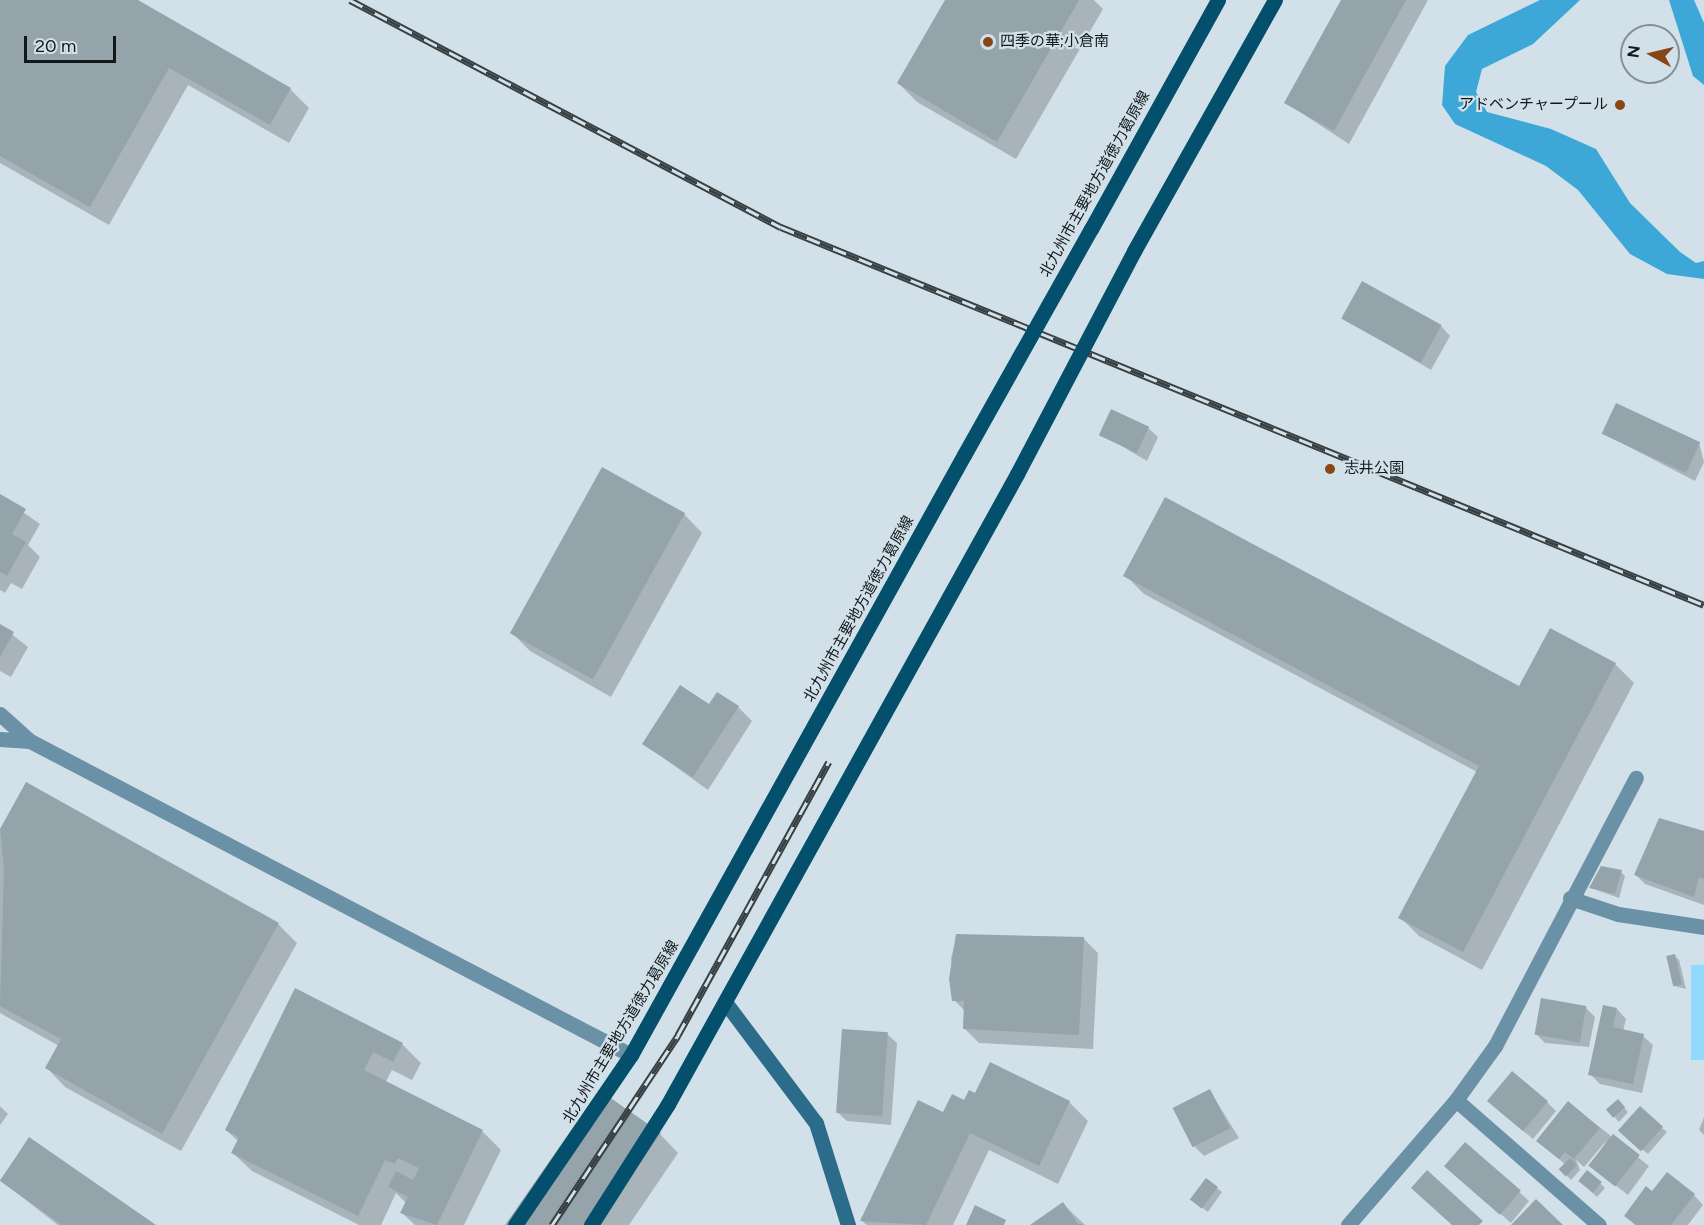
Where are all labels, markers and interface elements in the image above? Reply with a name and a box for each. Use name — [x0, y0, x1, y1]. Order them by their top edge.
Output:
scale bar — [27, 24, 118, 62]
north arrow — [1620, 24, 1680, 84]
place label: 四季の華;小倉南 — [1000, 33, 1109, 51]
text: 20 m — [35, 35, 76, 57]
marker: 四季の華;小倉南 — [981, 35, 995, 49]
text: N — [1623, 44, 1644, 59]
street label: 北九州市主要地方道徳力葛原線 — [1036, 88, 1154, 280]
place label: アドベンチャープール — [1458, 96, 1608, 114]
marker: アドベンチャープール — [1613, 98, 1627, 112]
marker: 志井公園 — [1321, 460, 1339, 478]
place label: 志井公園 — [1344, 460, 1404, 478]
street label: 北九州市主要地方道徳力葛原線 — [800, 513, 918, 705]
street label: 北九州市主要地方道徳力葛原線 — [559, 937, 683, 1127]

